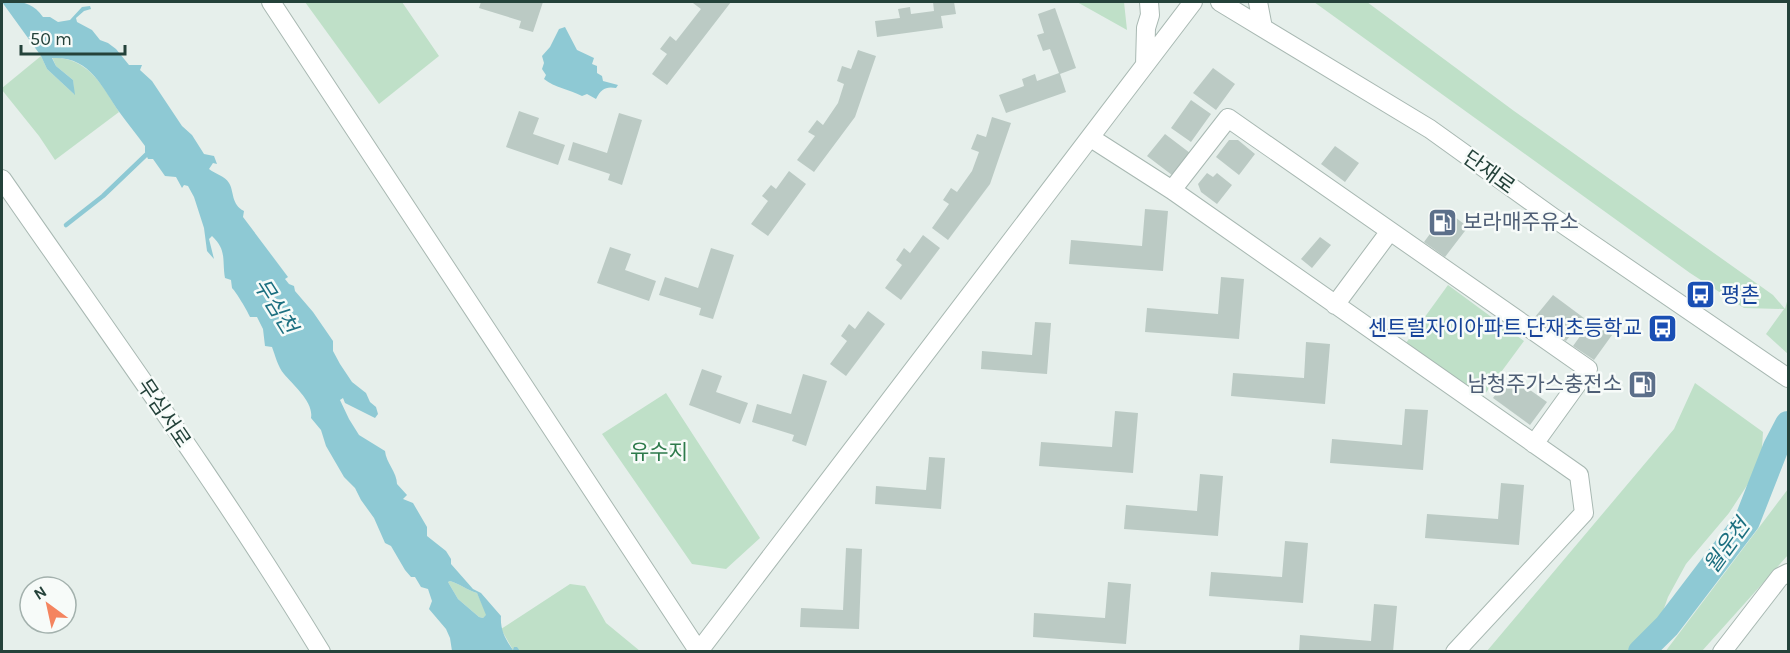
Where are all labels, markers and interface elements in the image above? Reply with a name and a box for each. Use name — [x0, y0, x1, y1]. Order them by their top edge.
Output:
scale bar — [21, 18, 124, 56]
text: 50 m — [30, 28, 72, 50]
street label: 단재로 — [1458, 145, 1520, 199]
fuel station icon: 보라매주유소 — [1426, 206, 1458, 238]
place label: 보라매주유소 — [1463, 210, 1579, 234]
water label: 무심천 — [248, 273, 304, 341]
bus stop icon: 평촌 — [1684, 279, 1716, 311]
place label: 평촌 — [1721, 283, 1760, 307]
bus stop icon: 센트럴자이아파트.단재초등학교 — [1647, 312, 1679, 344]
place label: 센트럴자이아파트.단재초등학교 — [1368, 316, 1642, 340]
fuel station icon: 남청주가스충전소 — [1627, 368, 1659, 400]
place label: 남청주가스충전소 — [1467, 372, 1622, 396]
street label: 무심서로 — [132, 374, 196, 452]
park label: 유수지 — [630, 440, 688, 464]
water label: 월운천 — [1699, 512, 1757, 578]
north arrow — [18, 575, 78, 635]
text: N — [30, 582, 50, 604]

